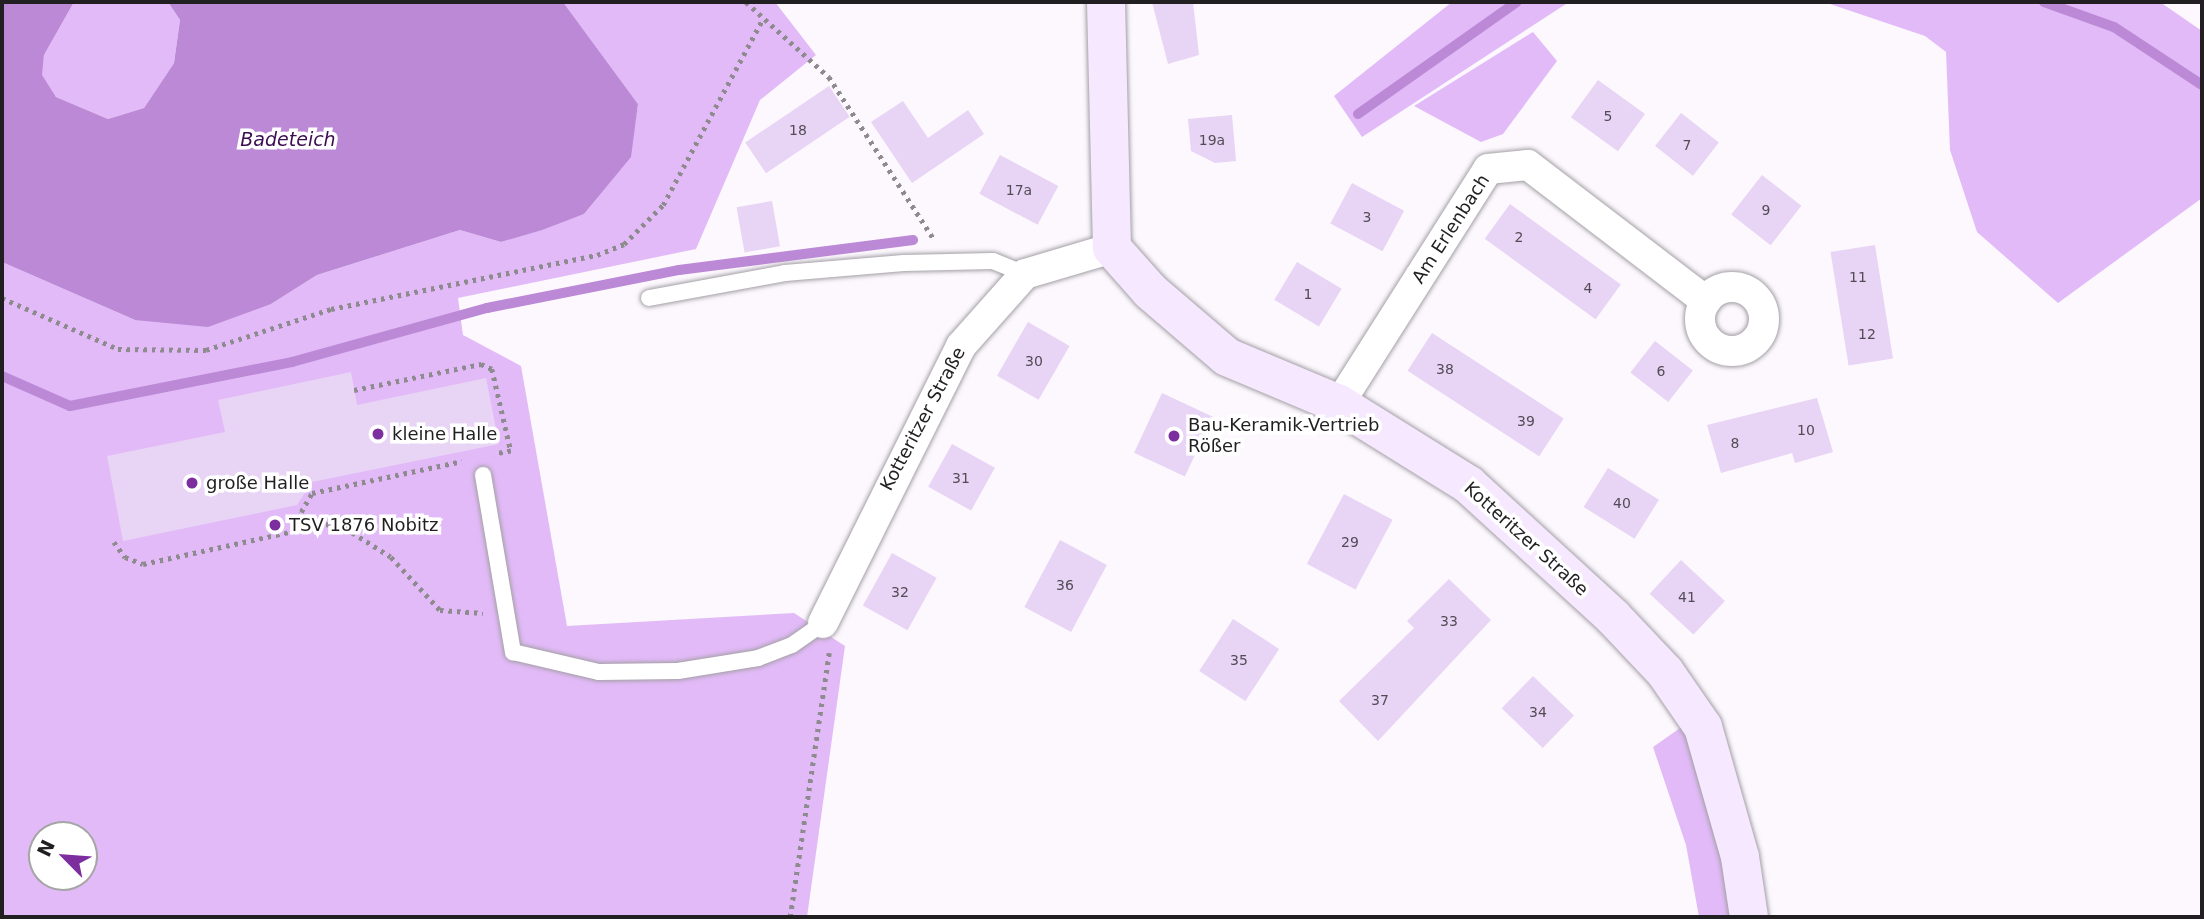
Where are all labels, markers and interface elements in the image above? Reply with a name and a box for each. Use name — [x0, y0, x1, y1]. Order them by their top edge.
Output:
house number: 5 — [1604, 108, 1612, 124]
house number: 18 — [789, 122, 807, 138]
water label: Badeteich — [240, 129, 336, 151]
house number: 19a — [1199, 132, 1225, 148]
house number: 7 — [1683, 137, 1691, 153]
street label: Am Erlenbach — [1408, 170, 1494, 288]
house number: 17a — [1006, 182, 1032, 198]
house number: 9 — [1762, 202, 1770, 218]
house number: 3 — [1363, 209, 1371, 225]
house number: 2 — [1515, 229, 1523, 245]
house number: 11 — [1849, 269, 1867, 285]
house number: 4 — [1584, 280, 1592, 296]
house number: 1 — [1304, 286, 1312, 302]
house number: 12 — [1858, 326, 1876, 342]
street label: Kotteritzer Straße — [876, 343, 970, 495]
house number: 30 — [1025, 353, 1043, 369]
house number: 38 — [1436, 361, 1454, 377]
house number: 6 — [1657, 363, 1665, 379]
house number: 39 — [1517, 413, 1535, 429]
place label: Bau-Keramik-Vertrieb Rößer — [1188, 415, 1379, 458]
house number: 10 — [1797, 422, 1815, 438]
place label: kleine Halle — [392, 423, 497, 445]
marker: kleine Halle — [370, 426, 386, 442]
marker: Bau-Keramik-Vertrieb Rößer — [1166, 428, 1182, 444]
house number: 8 — [1731, 435, 1739, 451]
house number: 31 — [952, 470, 970, 486]
place label: große Halle — [206, 472, 309, 494]
marker: große Halle — [184, 475, 200, 491]
street label: Kotteritzer Straße — [1459, 478, 1593, 600]
house number: 40 — [1613, 495, 1631, 511]
place label: TSV 1876 Nobitz — [289, 514, 438, 536]
marker: TSV 1876 Nobitz — [267, 517, 283, 533]
house number: 29 — [1341, 534, 1359, 550]
house number: 36 — [1056, 577, 1074, 593]
house number: 32 — [891, 584, 909, 600]
house number: 41 — [1678, 589, 1696, 605]
house number: 33 — [1440, 613, 1458, 629]
house number: 35 — [1230, 652, 1248, 668]
house number: 37 — [1371, 692, 1389, 708]
house number: 34 — [1529, 704, 1547, 720]
north arrow — [28, 821, 98, 891]
text: N — [32, 836, 59, 860]

